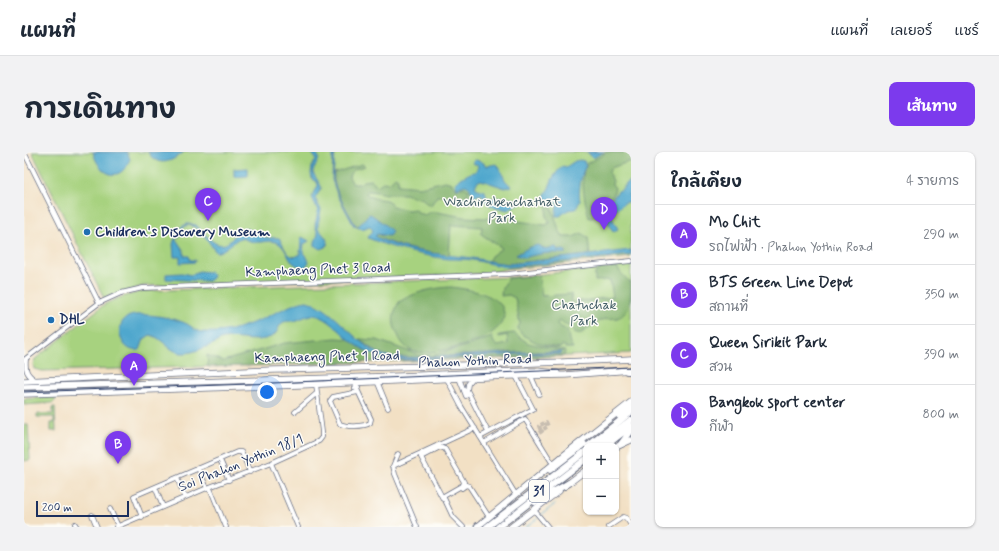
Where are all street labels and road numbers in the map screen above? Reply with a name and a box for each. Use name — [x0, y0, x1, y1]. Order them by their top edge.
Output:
street label: Kamphaeng Phet 3 Road — [245, 258, 391, 283]
street label: Kamphaeng Phet 1 Road — [254, 347, 400, 368]
street label: Phahon Yothin Road — [418, 350, 532, 372]
street label: Soi Phahon Yothin 18/1 — [176, 430, 306, 496]
road number: 31 — [529, 480, 549, 502]

